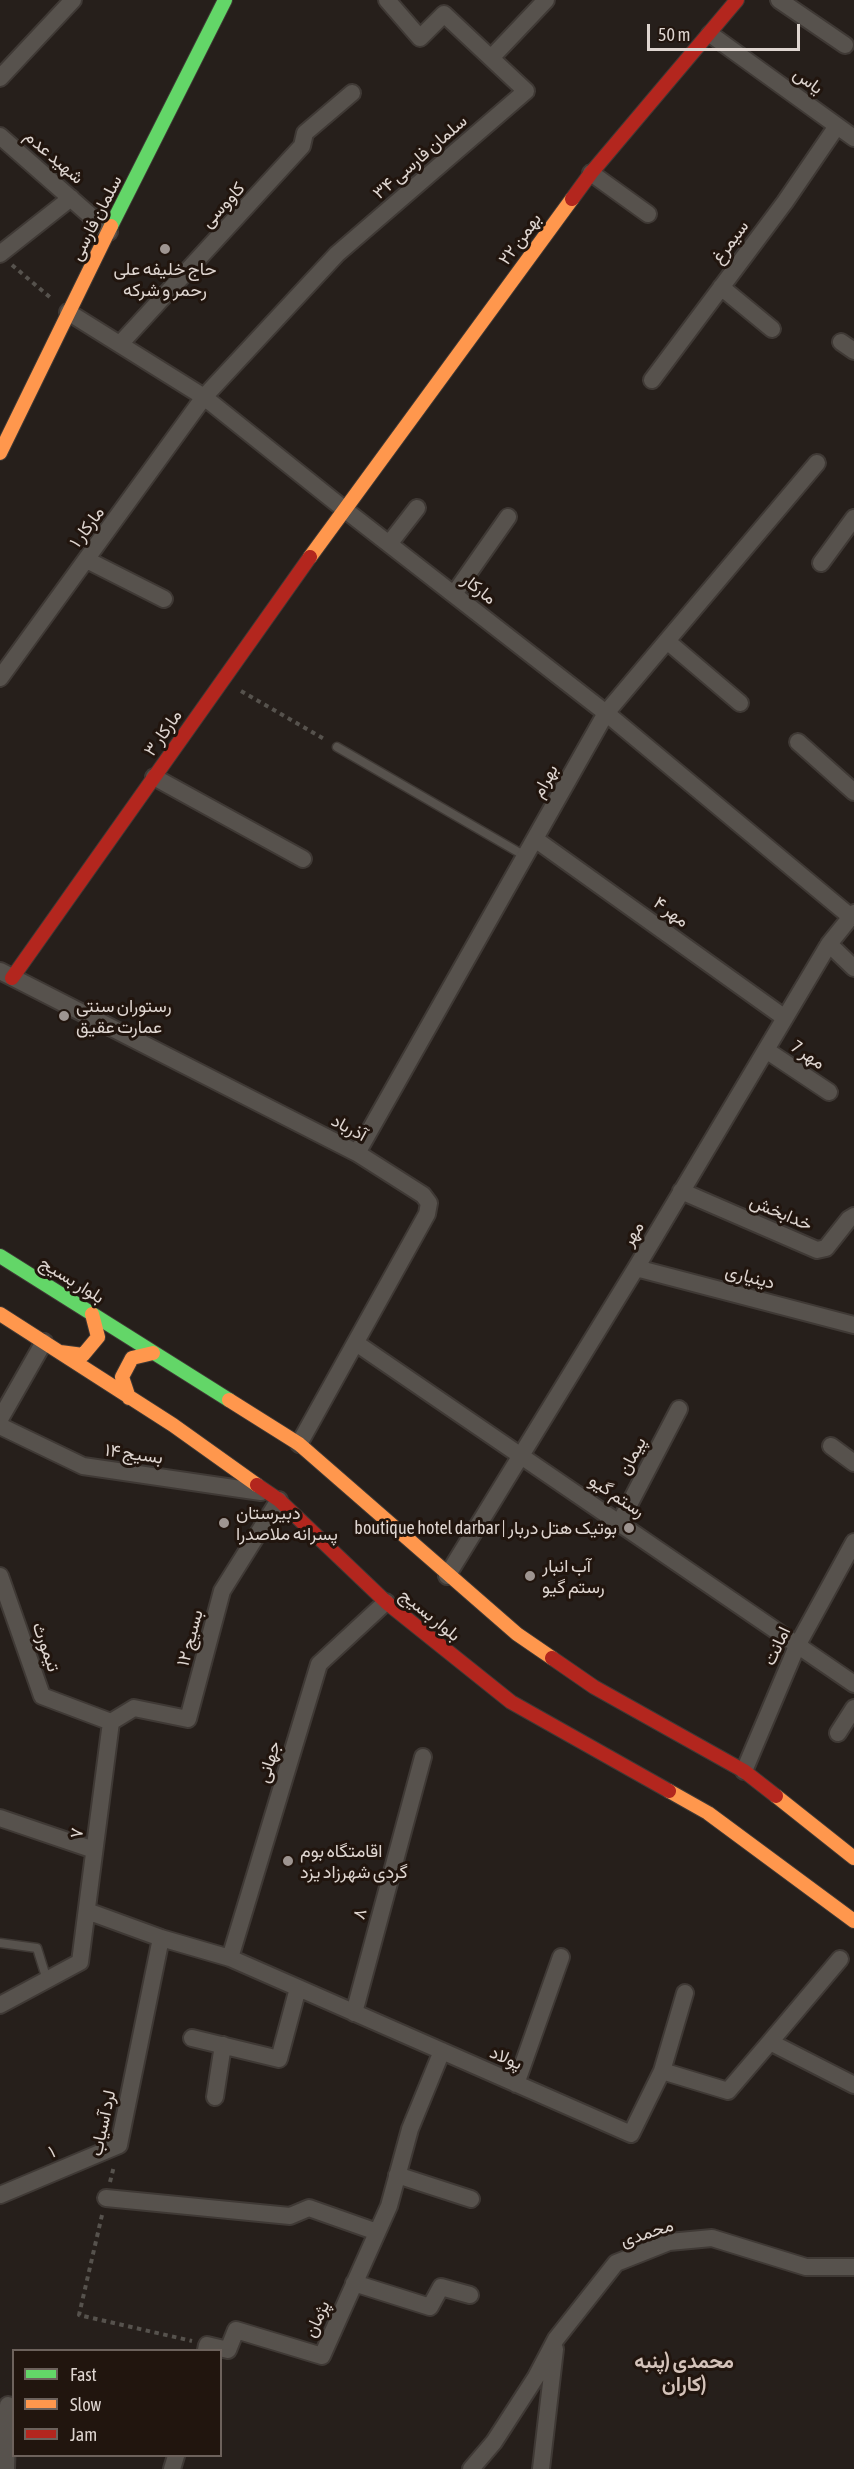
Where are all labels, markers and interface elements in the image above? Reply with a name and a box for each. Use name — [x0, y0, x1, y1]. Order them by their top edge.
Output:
scale bar — [650, 12, 803, 50]
text: 50 m — [658, 24, 690, 45]
street label: یاس — [789, 63, 827, 99]
street label: سلمان فارسی ۳۴ — [368, 110, 472, 204]
street label: شهید عدم — [20, 125, 88, 189]
street label: سلمان فارسی — [65, 172, 127, 264]
street label: کاووسی — [196, 178, 250, 232]
street label: ۲۲ بهمن — [494, 209, 546, 269]
street label: سیمرغ — [707, 216, 753, 268]
marker: حاج خلیفه علی رحمر و شرکه — [158, 242, 172, 256]
place label: حاج خلیفه علی رحمر و شرکه — [113, 258, 217, 300]
street label: مارکار ۱ — [65, 502, 109, 552]
street label: مارکار — [458, 569, 500, 609]
street label: مارکار ۳ — [139, 706, 187, 760]
street label: بهرام — [527, 761, 563, 801]
street label: مهر ۴ — [649, 892, 693, 932]
place label: رستوران سنتی عمارت عقیق — [76, 995, 172, 1038]
marker: رستوران سنتی عمارت عقیق — [57, 1009, 71, 1023]
street label: مهر 7 — [787, 1036, 829, 1074]
street label: آذرباد — [328, 1110, 370, 1146]
street label: خدابخش — [747, 1190, 815, 1236]
street label: مهر — [617, 1218, 649, 1250]
street label: بلوار بسیج — [36, 1252, 108, 1308]
street label: دینیاری — [723, 1260, 777, 1294]
street label: پیمان — [613, 1433, 651, 1479]
street label: بسیج ۱۴ — [104, 1439, 164, 1469]
street label: رستم گیو — [585, 1469, 649, 1523]
place label: دبیرستان پسرانه ملاصدرا — [236, 1502, 338, 1544]
marker: دبیرستان پسرانه ملاصدرا — [217, 1516, 231, 1530]
place label: boutique hotel darbar | بوتیک هتل دربار — [354, 1517, 617, 1539]
marker: boutique hotel darbar | بوتیک هتل دربار — [622, 1521, 636, 1535]
place label: آب انبار رستم گیو — [542, 1555, 605, 1598]
marker: آب انبار رستم گیو — [523, 1569, 537, 1583]
street label: بلوار بسیج — [395, 1584, 465, 1646]
street label: بسیج ۱۲ — [172, 1607, 208, 1669]
street label: تیمورث — [28, 1619, 64, 1675]
street label: امانت — [759, 1623, 795, 1669]
street label: جهانی — [252, 1738, 286, 1786]
street label: ۷ — [66, 1826, 88, 1840]
place label: اقامتگاه بوم گردی شهرزاد یزد — [300, 1840, 408, 1882]
marker: اقامتگاه بوم گردی شهرزاد یزد — [281, 1854, 295, 1868]
street label: ۸ — [348, 1906, 372, 1922]
street label: پولاد — [486, 2041, 526, 2075]
street label: لرد آسیاب — [85, 2088, 121, 2158]
street label: ۱ — [45, 2141, 59, 2163]
street label: محمدی — [618, 2214, 676, 2252]
street label: پژمان — [299, 2297, 335, 2341]
legend — [12, 2349, 222, 2457]
district label: محمدی (پنبه کاران) — [634, 2350, 734, 2397]
text: Fast — [70, 2364, 97, 2385]
text: Slow — [70, 2394, 101, 2415]
text: Jam — [70, 2424, 97, 2445]

